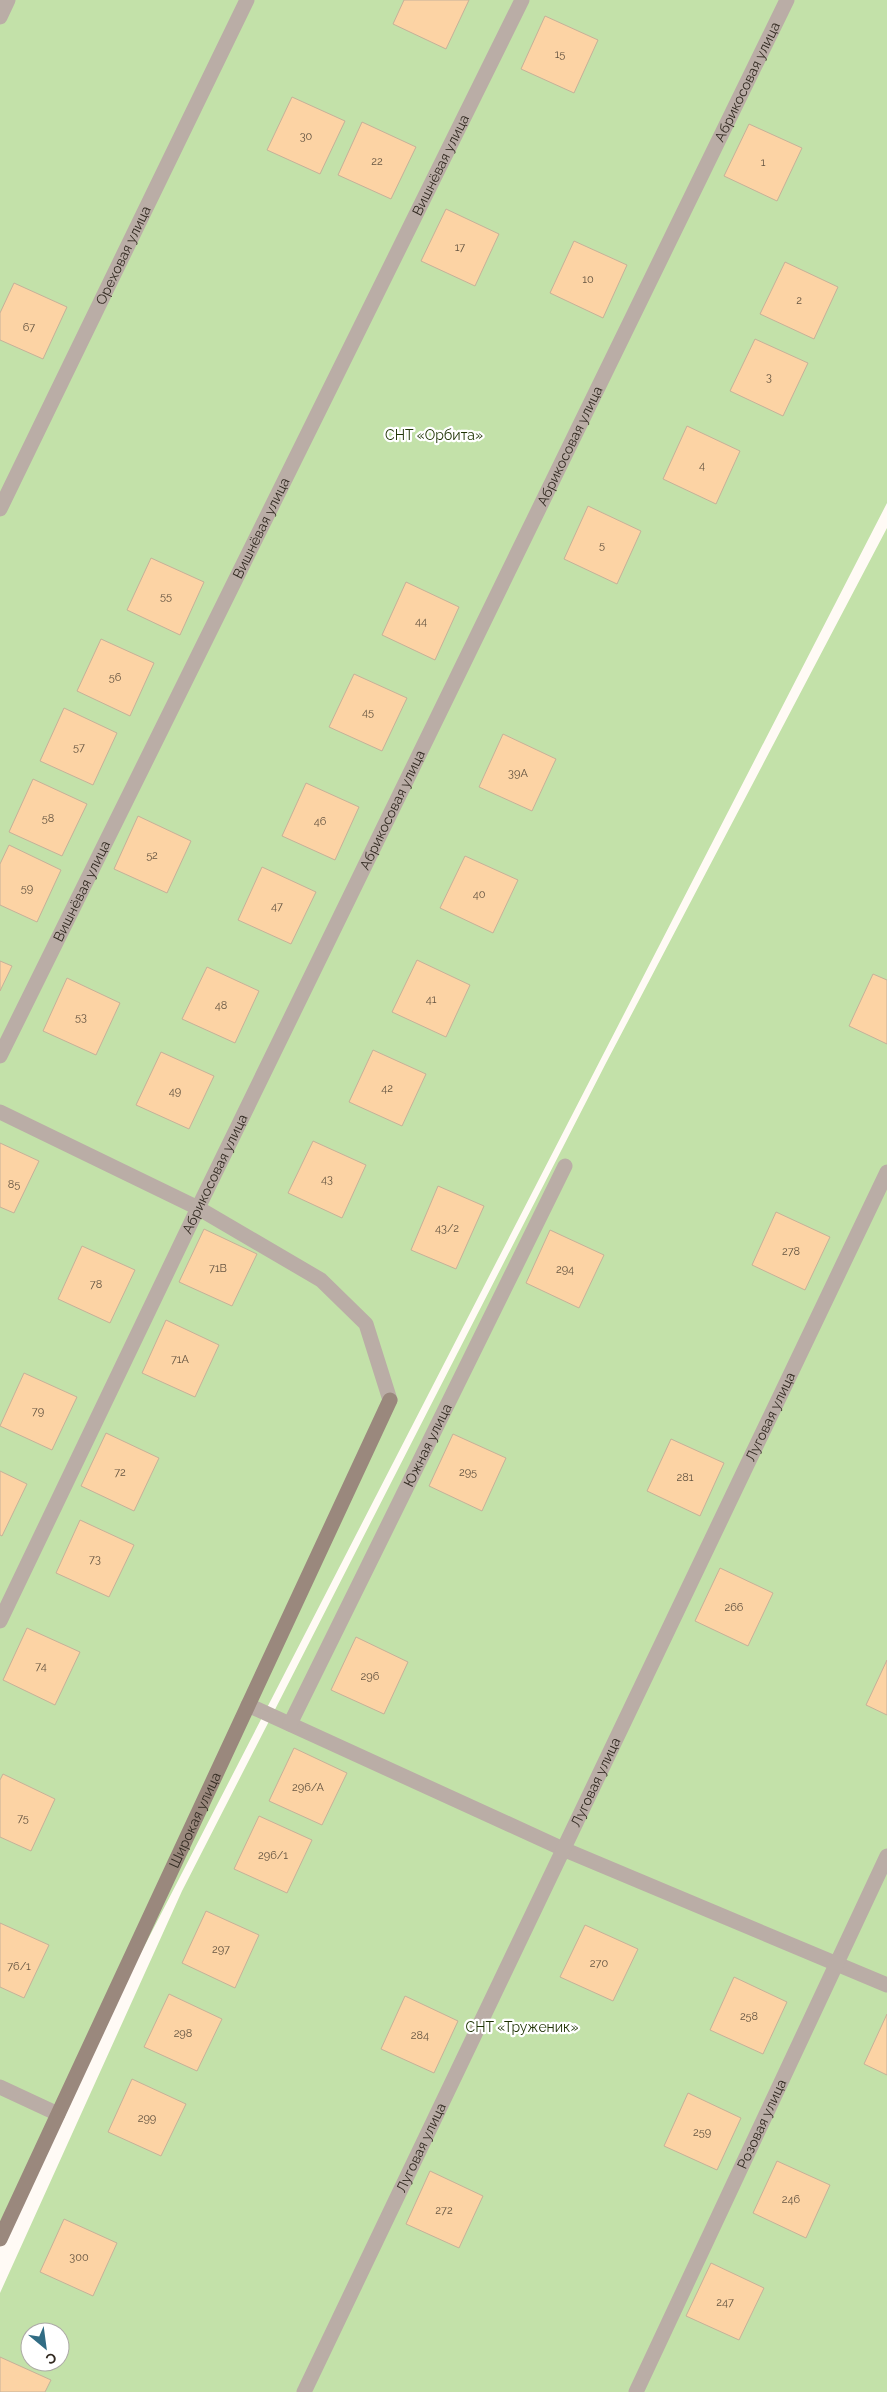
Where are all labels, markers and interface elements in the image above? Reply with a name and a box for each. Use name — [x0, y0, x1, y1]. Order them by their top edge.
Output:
street label: Абрикосовая улица — [711, 19, 783, 144]
house number: 15 — [555, 48, 565, 61]
street label: Вишнёвая улица — [409, 112, 472, 218]
house number: 30 — [300, 130, 313, 143]
house number: 22 — [371, 155, 383, 168]
house number: 1 — [761, 156, 766, 169]
street label: Ореховая улица — [92, 203, 154, 307]
house number: 17 — [455, 241, 465, 254]
house number: 10 — [582, 273, 594, 286]
house number: 2 — [796, 294, 802, 307]
house number: 67 — [23, 321, 35, 334]
house number: 3 — [766, 371, 772, 384]
street label: Абрикосовая улица — [534, 383, 606, 508]
park label: СНТ «Орбита» — [385, 427, 483, 443]
house number: 4 — [699, 459, 705, 472]
street label: Вишнёвая улица — [229, 475, 293, 581]
house number: 5 — [599, 539, 605, 552]
house number: 55 — [160, 590, 172, 603]
house number: 44 — [415, 615, 427, 628]
house number: 56 — [109, 671, 122, 684]
house number: 45 — [362, 706, 374, 719]
house number: 57 — [73, 741, 85, 754]
street label: Абрикосовая улица — [356, 747, 428, 872]
house number: 39А — [508, 767, 528, 780]
house number: 58 — [42, 812, 54, 825]
house number: 46 — [314, 815, 327, 828]
street label: Вишнёвая улица — [50, 838, 113, 944]
house number: 52 — [146, 849, 158, 862]
house number: 59 — [21, 882, 33, 895]
house number: 40 — [473, 888, 486, 901]
house number: 47 — [271, 900, 283, 913]
house number: 41 — [426, 993, 437, 1006]
house number: 48 — [215, 999, 227, 1012]
house number: 53 — [75, 1011, 87, 1024]
house number: 42 — [381, 1082, 393, 1095]
house number: 49 — [169, 1085, 181, 1098]
street label: Абрикосовая улица — [179, 1111, 251, 1236]
house number: 43 — [321, 1173, 333, 1186]
house number: 85 — [8, 1178, 20, 1191]
house number: 43/2 — [435, 1222, 459, 1235]
house number: 278 — [782, 1245, 800, 1258]
house number: 71В — [209, 1262, 227, 1275]
house number: 294 — [556, 1263, 574, 1276]
house number: 78 — [90, 1278, 102, 1291]
house number: 71А — [171, 1353, 190, 1366]
street label: Луговая улица — [742, 1369, 798, 1464]
street label: Южная улица — [400, 1401, 455, 1489]
house number: 79 — [32, 1405, 44, 1418]
house number: 72 — [114, 1466, 126, 1479]
house number: 295 — [459, 1466, 477, 1479]
house number: 281 — [677, 1471, 694, 1484]
house number: 73 — [89, 1553, 101, 1566]
house number: 266 — [725, 1601, 744, 1614]
house number: 74 — [35, 1660, 47, 1673]
house number: 296 — [361, 1670, 380, 1683]
street label: Луговая улица — [567, 1735, 624, 1829]
street label: Широкая улица — [166, 1770, 224, 1870]
house number: 296/А — [292, 1781, 325, 1794]
house number: 75 — [17, 1812, 29, 1825]
house number: 296/1 — [258, 1849, 288, 1862]
house number: 297 — [212, 1943, 230, 1956]
house number: 270 — [590, 1957, 608, 1970]
house number: 76/1 — [7, 1960, 31, 1973]
house number: 258 — [740, 2010, 758, 2023]
park label: СНТ «Труженик» — [466, 2019, 578, 2035]
house number: 298 — [174, 2027, 192, 2040]
house number: 284 — [411, 2029, 429, 2042]
street label: Розовая улица — [734, 2077, 789, 2171]
street label: Луговая улица — [393, 2100, 449, 2195]
house number: 299 — [138, 2112, 156, 2125]
house number: 259 — [693, 2126, 711, 2139]
house number: 246 — [782, 2193, 801, 2206]
house number: 272 — [435, 2204, 453, 2217]
house number: 300 — [69, 2251, 89, 2264]
house number: 247 — [716, 2296, 734, 2309]
north arrow — [20, 2322, 70, 2372]
text: С — [43, 2349, 59, 2368]

